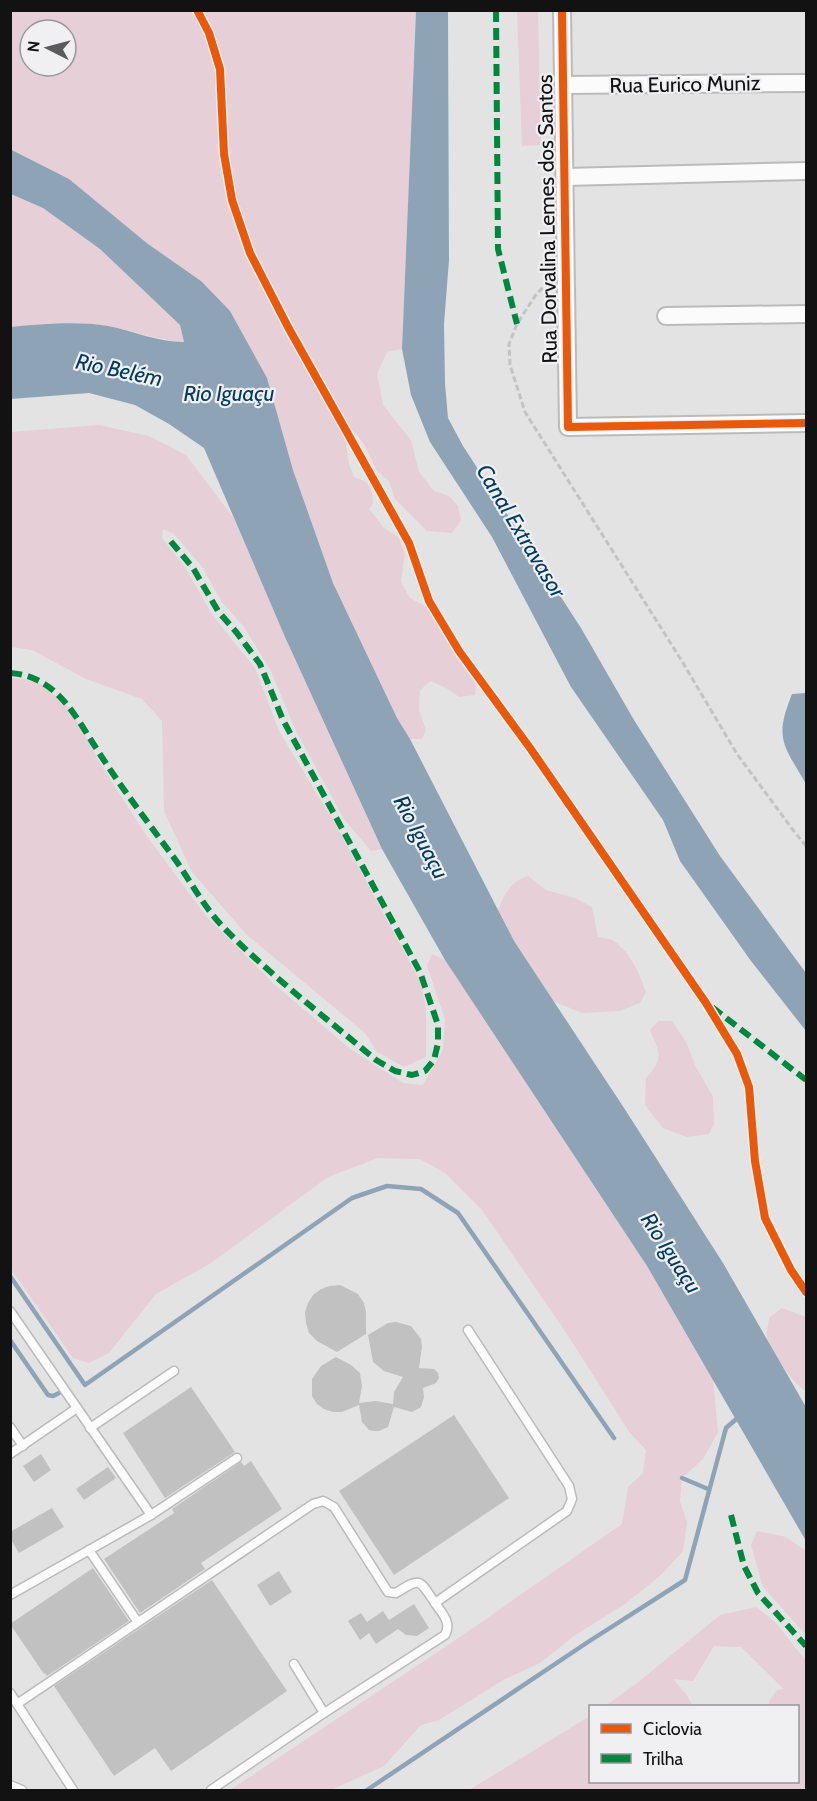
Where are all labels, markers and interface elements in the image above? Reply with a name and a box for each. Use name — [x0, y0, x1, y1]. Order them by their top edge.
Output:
north arrow — [18, 18, 78, 78]
text: N — [24, 40, 44, 53]
street label: Rua Eurico Muniz — [609, 70, 761, 98]
street label: Rua Dorvalina Lemes dos Santos — [532, 74, 562, 364]
water label: Rio Belém — [73, 348, 165, 392]
water label: Rio Iguaçu — [184, 380, 275, 407]
water label: Canal Extravasor — [471, 459, 572, 604]
water label: Rio Iguaçu — [388, 791, 454, 884]
water label: Rio Iguaçu — [635, 1208, 707, 1299]
legend — [589, 1705, 799, 1783]
text: Ciclovia — [643, 1718, 702, 1740]
text: Trilha — [643, 1748, 684, 1770]

